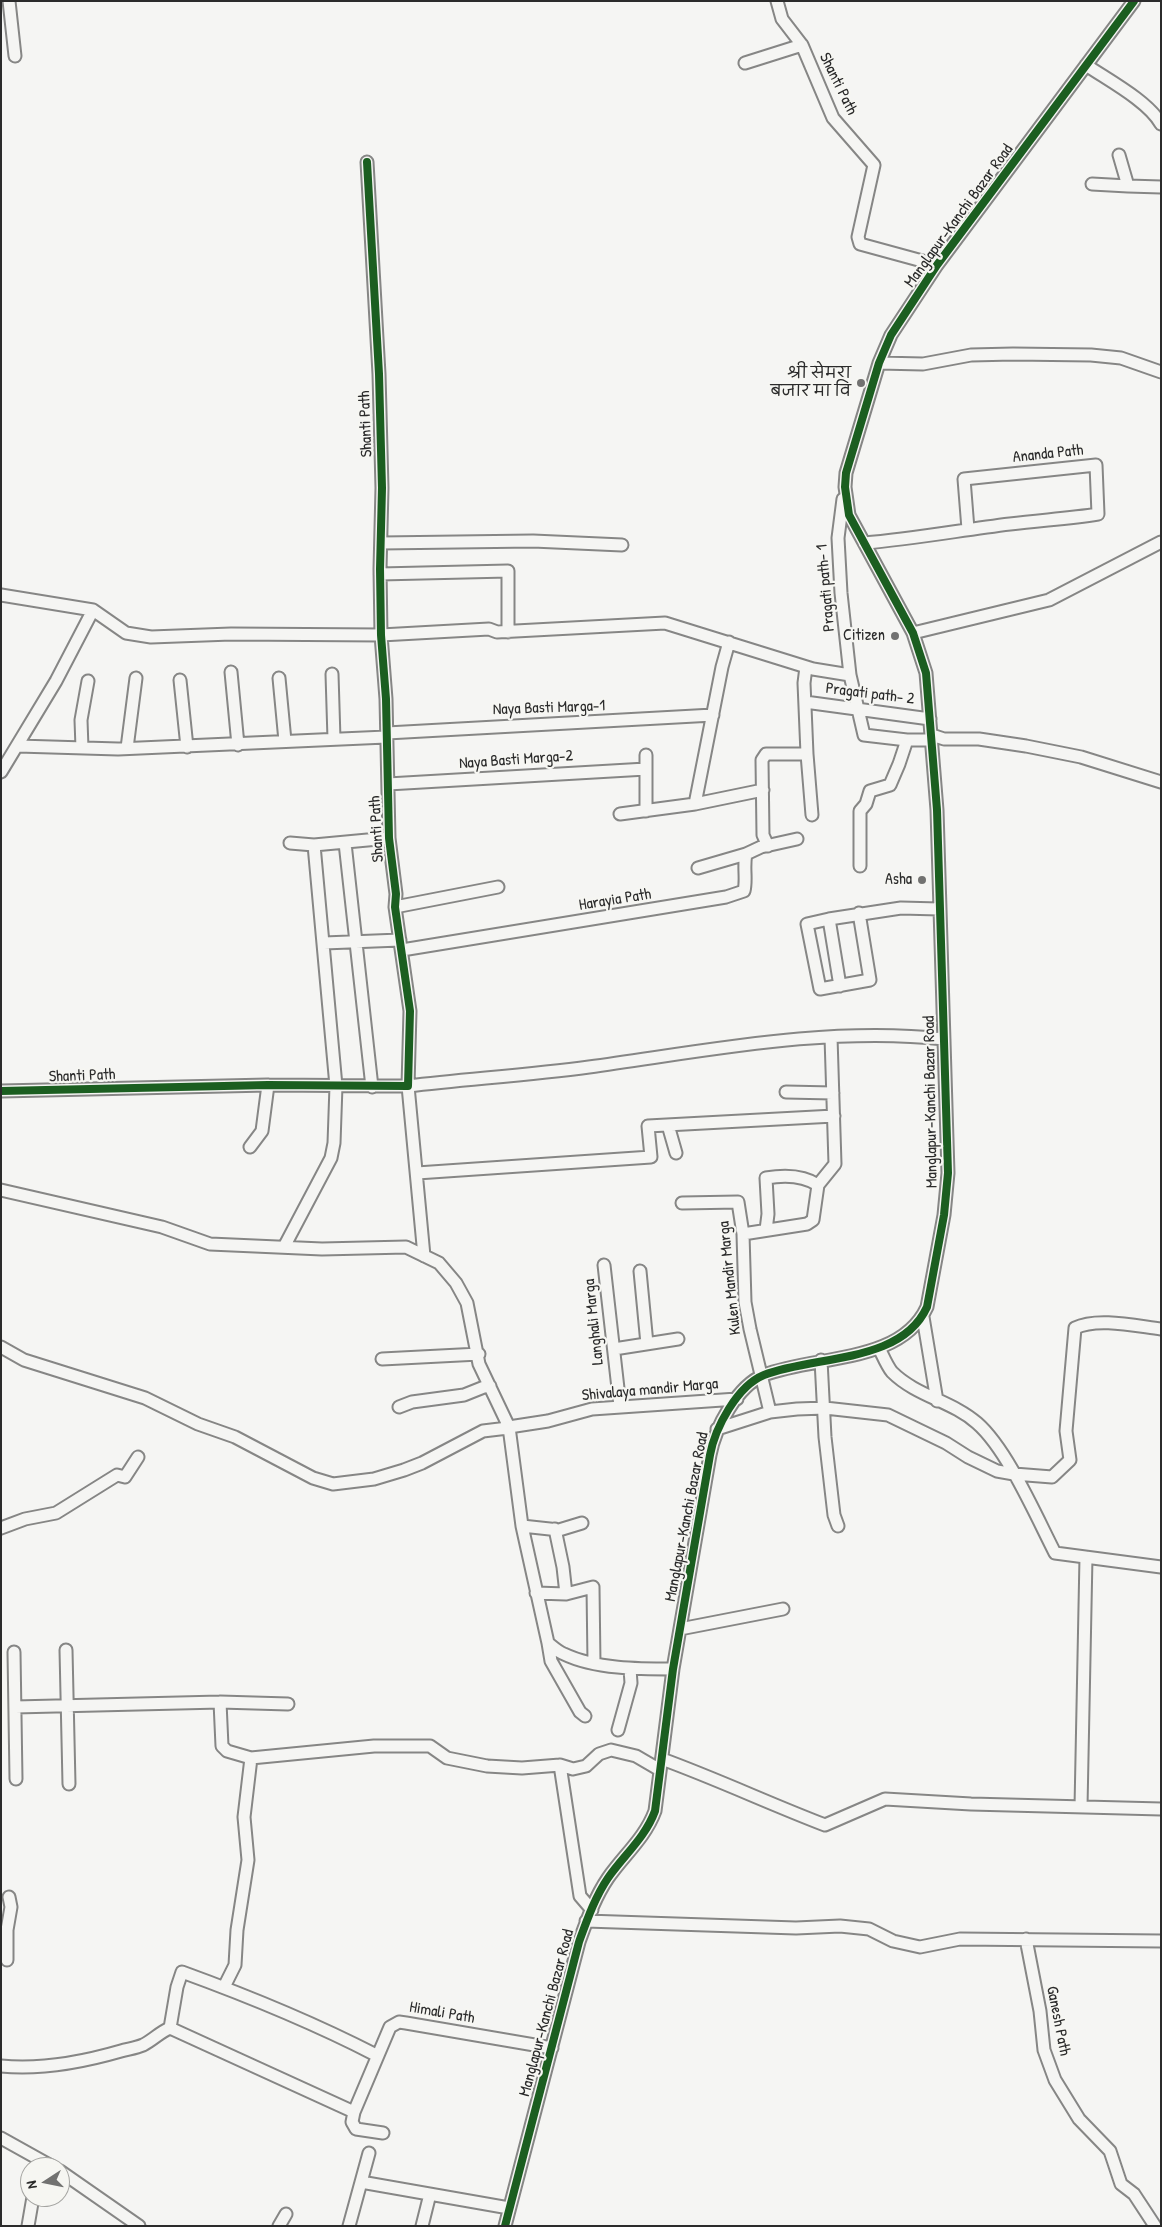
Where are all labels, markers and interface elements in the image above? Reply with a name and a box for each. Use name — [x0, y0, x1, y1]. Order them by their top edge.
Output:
street label: Shanti Path — [815, 50, 861, 118]
street label: Manglapur-Kanchi Bazar Road — [901, 141, 1017, 291]
place label: श्री सेमरा बजार मा वि — [770, 364, 851, 402]
marker: श्री सेमरा बजार मा वि — [855, 377, 867, 389]
street label: Shanti Path — [355, 390, 377, 458]
street label: Ananda Path — [1012, 441, 1084, 467]
street label: Pragati path- 1 — [813, 544, 839, 632]
place label: Citizen — [843, 626, 885, 646]
marker: Citizen — [889, 630, 901, 642]
street label: Pragati path- 2 — [825, 679, 915, 709]
street label: Naya Basti Marga-1 — [492, 696, 606, 720]
street label: Naya Basti Marga-2 — [458, 746, 574, 774]
street label: Shanti Path — [366, 795, 388, 863]
place label: Asha — [885, 870, 912, 890]
marker: Asha — [916, 874, 928, 886]
street label: Harayia Path — [578, 885, 652, 915]
street label: Manglapur-Kanchi Bazar Road — [920, 1016, 942, 1188]
street label: Shanti Path — [48, 1065, 116, 1087]
street label: Kulen Mandir Marga — [714, 1220, 746, 1336]
street label: Langhali Marga — [580, 1278, 608, 1366]
street label: Shivalaya mandir Marga — [581, 1374, 719, 1406]
street label: Manglapur-Kanchi Bazar Road — [661, 1431, 713, 1603]
street label: Manglapur-Kanchi Bazar Road — [515, 1927, 579, 2099]
street label: Ganesh Path — [1042, 1985, 1074, 2057]
street label: Himali Path — [408, 1998, 476, 2028]
north arrow — [20, 2157, 70, 2207]
text: N — [21, 2179, 41, 2190]

